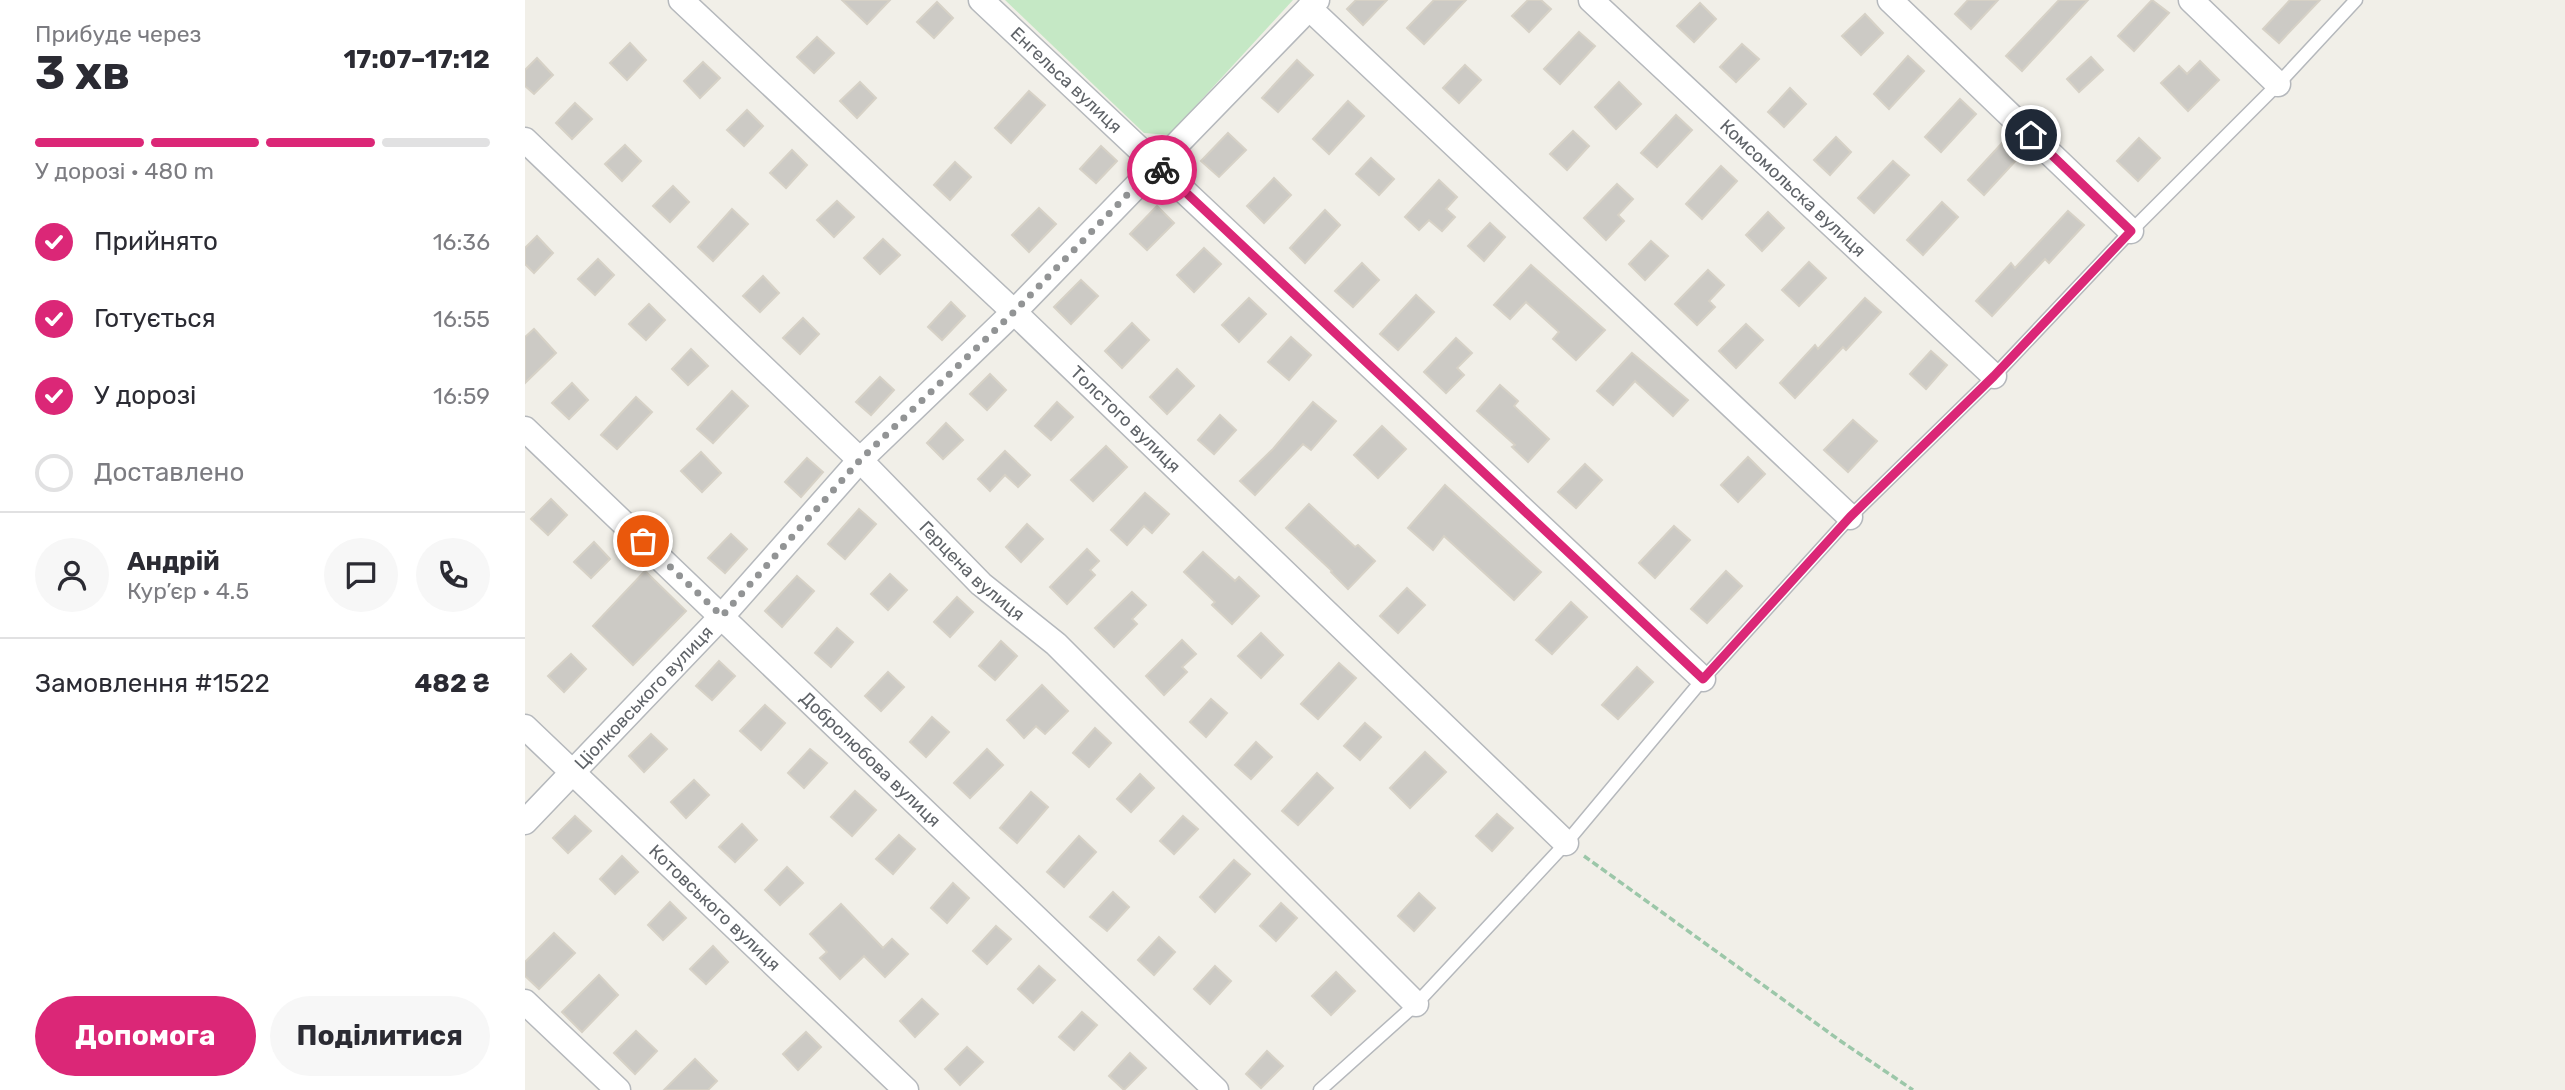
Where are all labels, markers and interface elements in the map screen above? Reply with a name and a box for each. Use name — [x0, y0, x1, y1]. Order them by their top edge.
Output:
text: Прибуде через — [35, 20, 201, 48]
street label: Енгельса вулиця — [1006, 22, 1127, 138]
text: 17:07–17:12 — [343, 44, 490, 75]
text: 3 хв — [35, 46, 130, 101]
pin — [2001, 105, 2061, 165]
street label: Комсомольска вулиця — [1715, 115, 1870, 262]
icon: home — [2012, 116, 2050, 154]
courier — [1127, 135, 1197, 205]
icon: bike — [1143, 151, 1181, 189]
text: У дорозі · 480 m — [35, 157, 214, 185]
icon: check — [35, 223, 73, 261]
text: Прийнято — [94, 226, 218, 257]
text: 16:36 — [433, 228, 490, 256]
icon: check — [35, 300, 73, 338]
text: Готується — [94, 303, 216, 334]
text: 16:55 — [433, 305, 490, 333]
street label: Толстого вулиця — [1066, 361, 1185, 477]
icon: check — [35, 377, 73, 415]
text: У дорозі — [94, 380, 196, 411]
text: 16:59 — [433, 382, 490, 410]
text: Доставлено — [94, 457, 244, 488]
pin — [613, 511, 673, 571]
street label: Герцена вулиця — [915, 516, 1029, 625]
icon: bag — [624, 522, 662, 560]
button: person — [35, 538, 109, 612]
button: chat — [324, 538, 398, 612]
button: phone — [416, 538, 490, 612]
text: Андрій — [127, 546, 220, 577]
text: Кур’єр · 4.5 — [127, 577, 249, 605]
street label: Ціолковського вулиця — [570, 621, 718, 774]
text: Замовлення #1522 — [35, 668, 270, 699]
text: 482 ₴ — [415, 668, 490, 699]
street label: Добролюбова вулиця — [795, 687, 945, 832]
street label: Котовського вулиця — [644, 840, 785, 976]
button: Допомога — [35, 996, 256, 1076]
button: Поділитися — [270, 996, 490, 1076]

